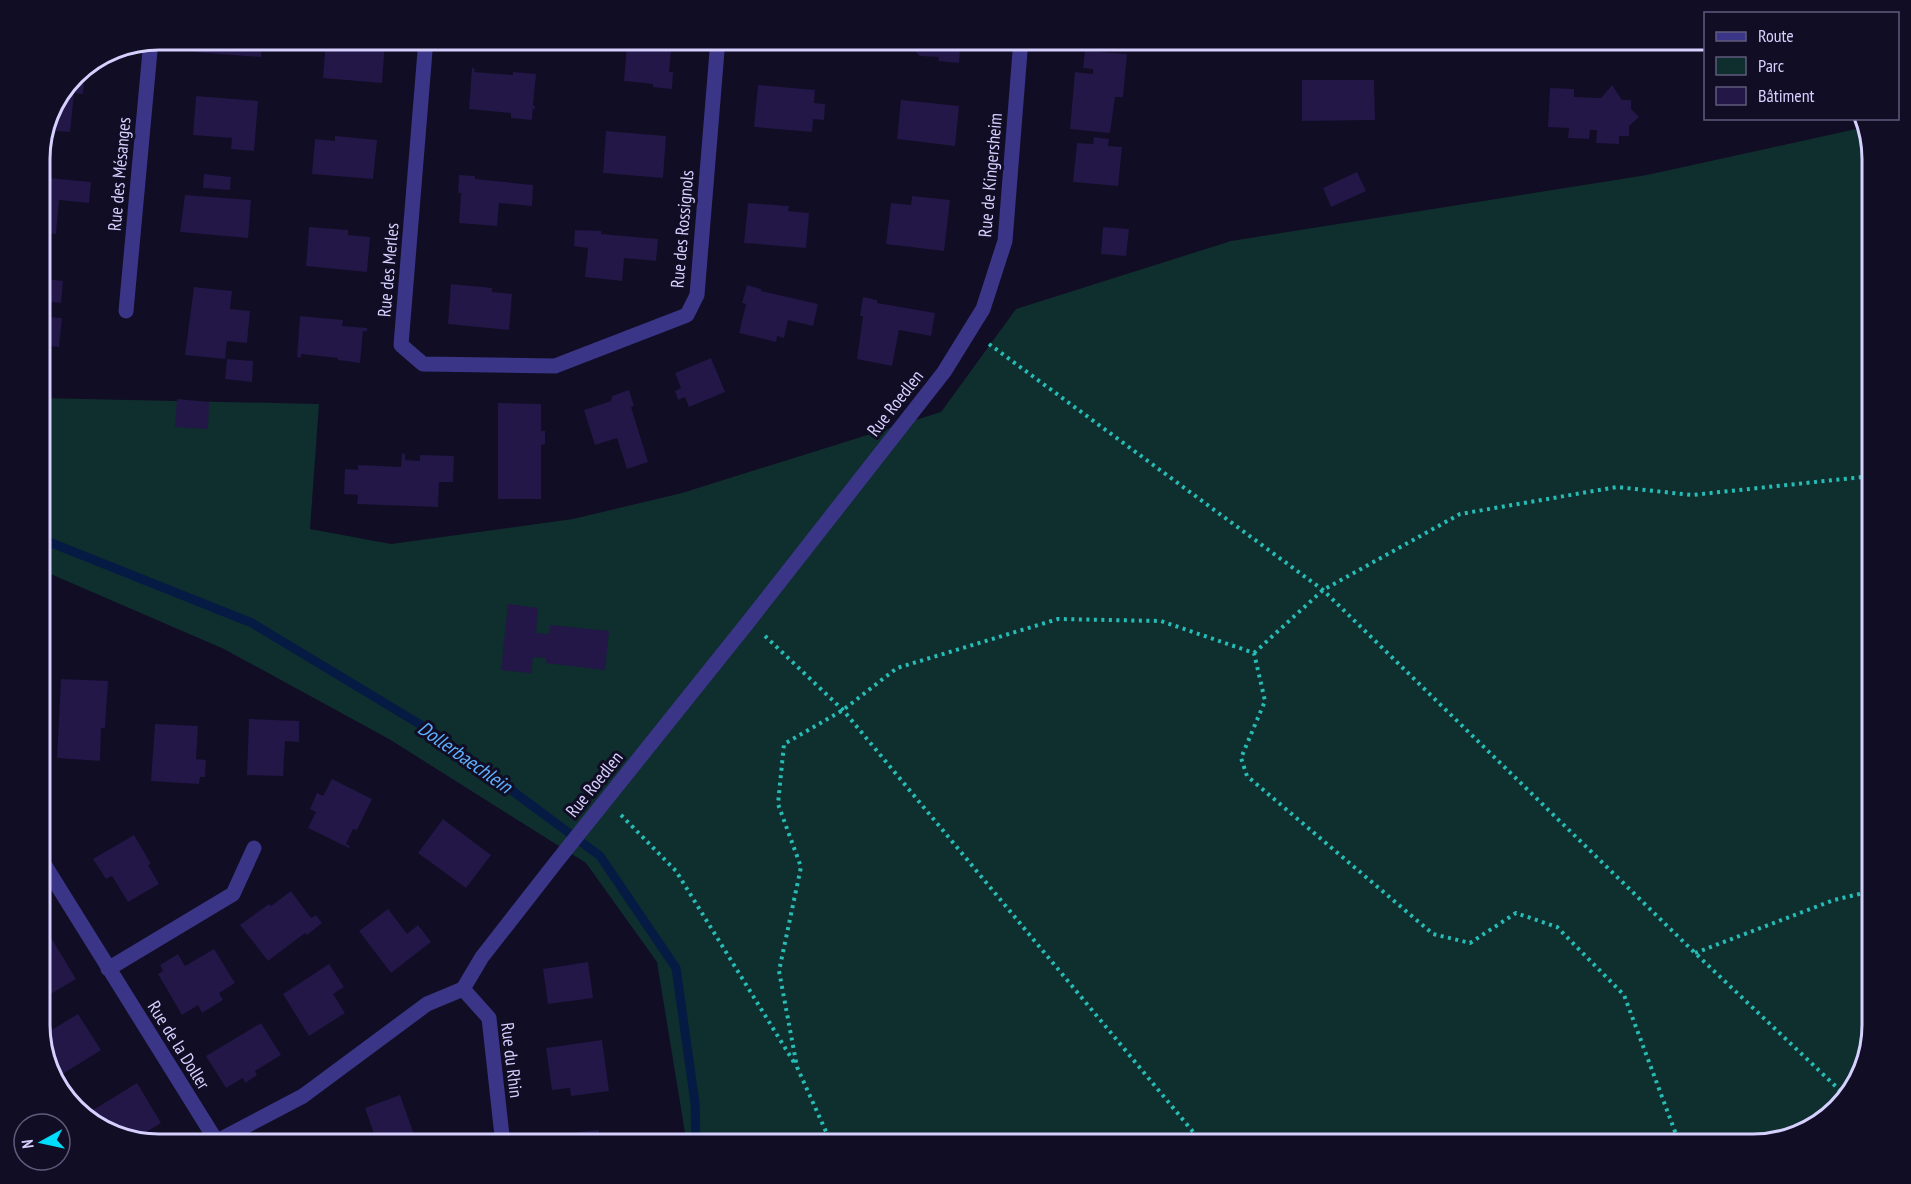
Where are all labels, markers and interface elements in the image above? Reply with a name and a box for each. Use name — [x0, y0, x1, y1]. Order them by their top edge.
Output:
legend — [1704, 12, 1899, 120]
text: Route — [1758, 24, 1794, 47]
text: Parc — [1758, 54, 1785, 77]
text: Bâtiment — [1758, 84, 1815, 107]
street label: Rue de Kingersheim — [973, 112, 1007, 238]
street label: Rue des Mésanges — [103, 116, 135, 232]
street label: Rue des Rossignols — [665, 169, 699, 289]
street label: Rue des Merles — [372, 222, 404, 318]
street label: Rue Roedlen — [862, 365, 928, 441]
water label: Dollerbaechlein — [413, 715, 518, 800]
street label: Rue Roedlen — [560, 746, 628, 822]
street label: Rue de la Doller — [143, 997, 215, 1094]
street label: Rue du Rhin — [496, 1021, 528, 1099]
north arrow — [12, 1112, 72, 1172]
text: N — [17, 1138, 38, 1150]

